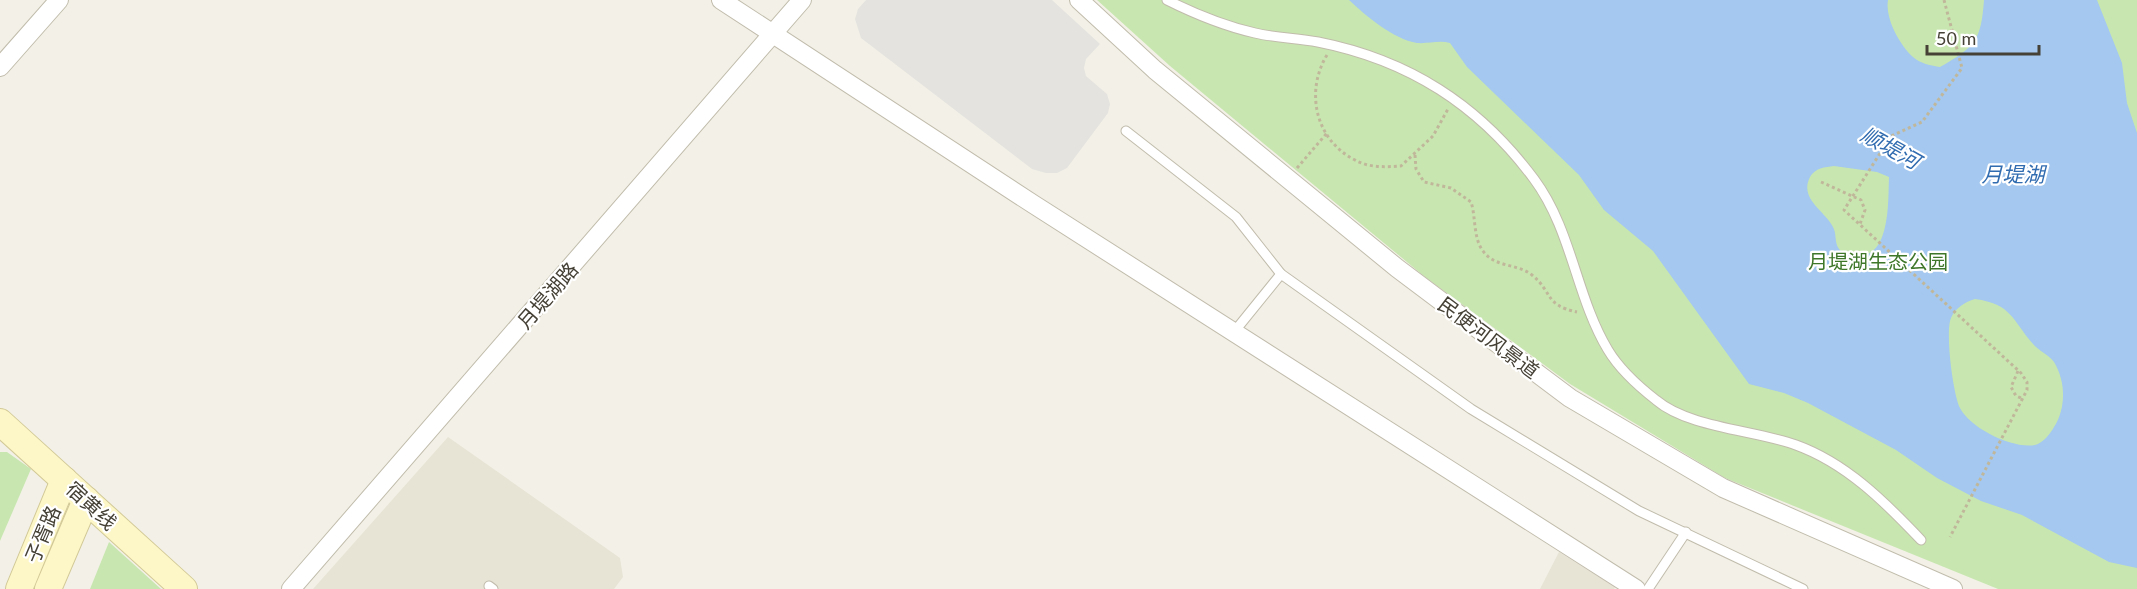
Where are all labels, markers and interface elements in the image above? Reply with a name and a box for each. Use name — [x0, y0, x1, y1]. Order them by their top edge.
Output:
scale bar — [1927, 18, 2040, 56]
text: 50 m — [1936, 27, 1976, 49]
water label: 顺堤河 — [1857, 121, 1928, 175]
water label: 月堤湖 — [1982, 161, 2047, 186]
park label: 月堤湖生态公园 — [1808, 249, 1948, 273]
street label: 月堤湖路 — [512, 257, 582, 333]
street label: 民便河风景道 — [1434, 291, 1544, 383]
street label: 宿黄线 — [62, 476, 122, 534]
street label: 子胥路 — [19, 502, 65, 566]

